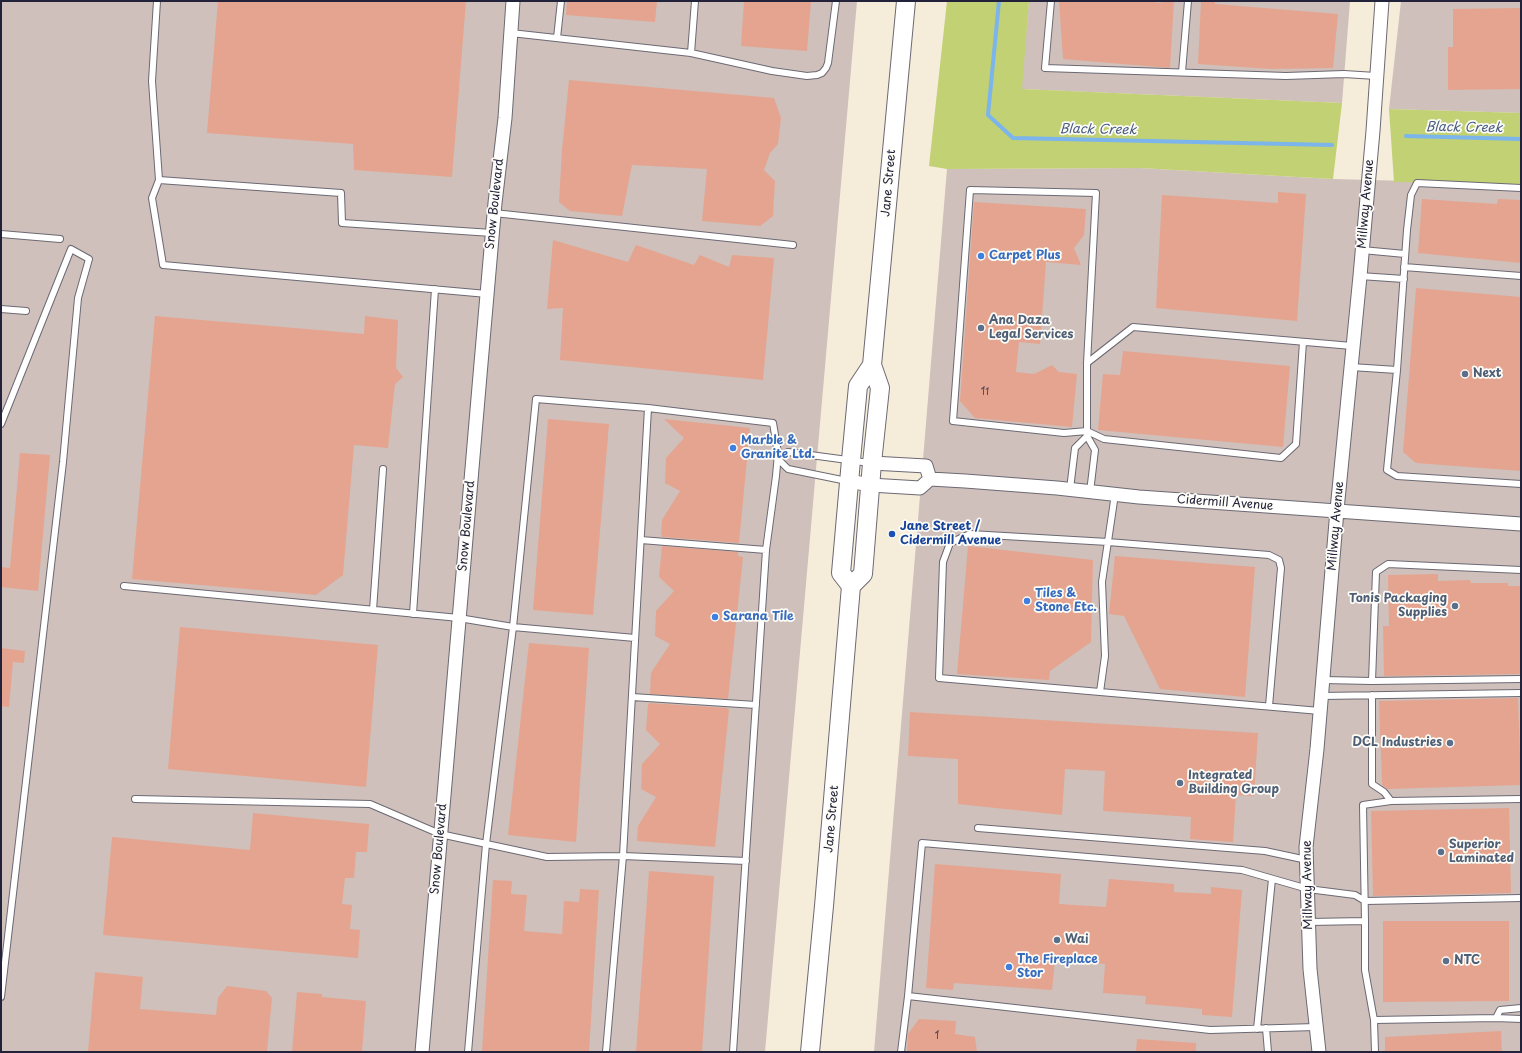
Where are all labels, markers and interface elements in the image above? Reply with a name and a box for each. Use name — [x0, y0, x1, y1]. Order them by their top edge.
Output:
water label: Black Creek — [1425, 120, 1503, 136]
water label: Black Creek — [1059, 122, 1137, 138]
street label: Jane Street — [879, 149, 899, 217]
street label: Snow Boulevard — [483, 158, 507, 250]
street label: Millway Avenue — [1355, 159, 1377, 249]
place label: Carpet Plus — [989, 249, 1061, 263]
marker: Carpet Plus — [976, 251, 986, 261]
place label: Ana Daza Legal Services — [989, 314, 1073, 342]
marker: Ana Daza Legal Services — [976, 323, 986, 333]
place label: Next — [1473, 367, 1502, 381]
marker: Next — [1460, 369, 1470, 379]
house number: 11 — [981, 386, 989, 398]
place label: Marble & Granite Ltd. — [741, 434, 815, 462]
marker: Marble & Granite Ltd. — [728, 443, 738, 453]
street label: Snow Boulevard — [456, 480, 478, 572]
street label: Millway Avenue — [1325, 481, 1347, 571]
street label: Cidermill Avenue — [1176, 492, 1274, 514]
place label: Jane Street / Cidermill Avenue — [900, 520, 1001, 548]
marker: Jane Street / Cidermill Avenue — [887, 529, 897, 539]
place label: Tiles & Stone Etc. — [1035, 587, 1097, 615]
place label: Tonis Packaging Supplies — [1349, 592, 1447, 620]
marker: Tiles & Stone Etc. — [1022, 596, 1032, 606]
marker: Tonis Packaging Supplies — [1450, 601, 1460, 611]
place label: Sarana Tile — [723, 610, 794, 624]
marker: Sarana Tile — [710, 612, 720, 622]
place label: DCL Industries — [1353, 736, 1442, 750]
marker: DCL Industries — [1445, 738, 1455, 748]
place label: Integrated Building Group — [1188, 769, 1279, 797]
marker: Integrated Building Group — [1175, 778, 1185, 788]
street label: Jane Street — [822, 785, 842, 853]
street label: Snow Boulevard — [428, 803, 450, 895]
place label: Superior Laminated — [1449, 838, 1514, 866]
street label: Millway Avenue — [1300, 840, 1316, 930]
marker: Superior Laminated — [1436, 847, 1446, 857]
place label: Wai — [1065, 933, 1088, 947]
marker: Wai — [1052, 935, 1062, 945]
place label: The Fireplace Stor — [1017, 953, 1098, 981]
place label: NTC — [1454, 954, 1480, 968]
marker: NTC — [1441, 956, 1451, 966]
marker: The Fireplace Stor — [1004, 962, 1014, 972]
house number: 1 — [935, 1030, 939, 1042]

